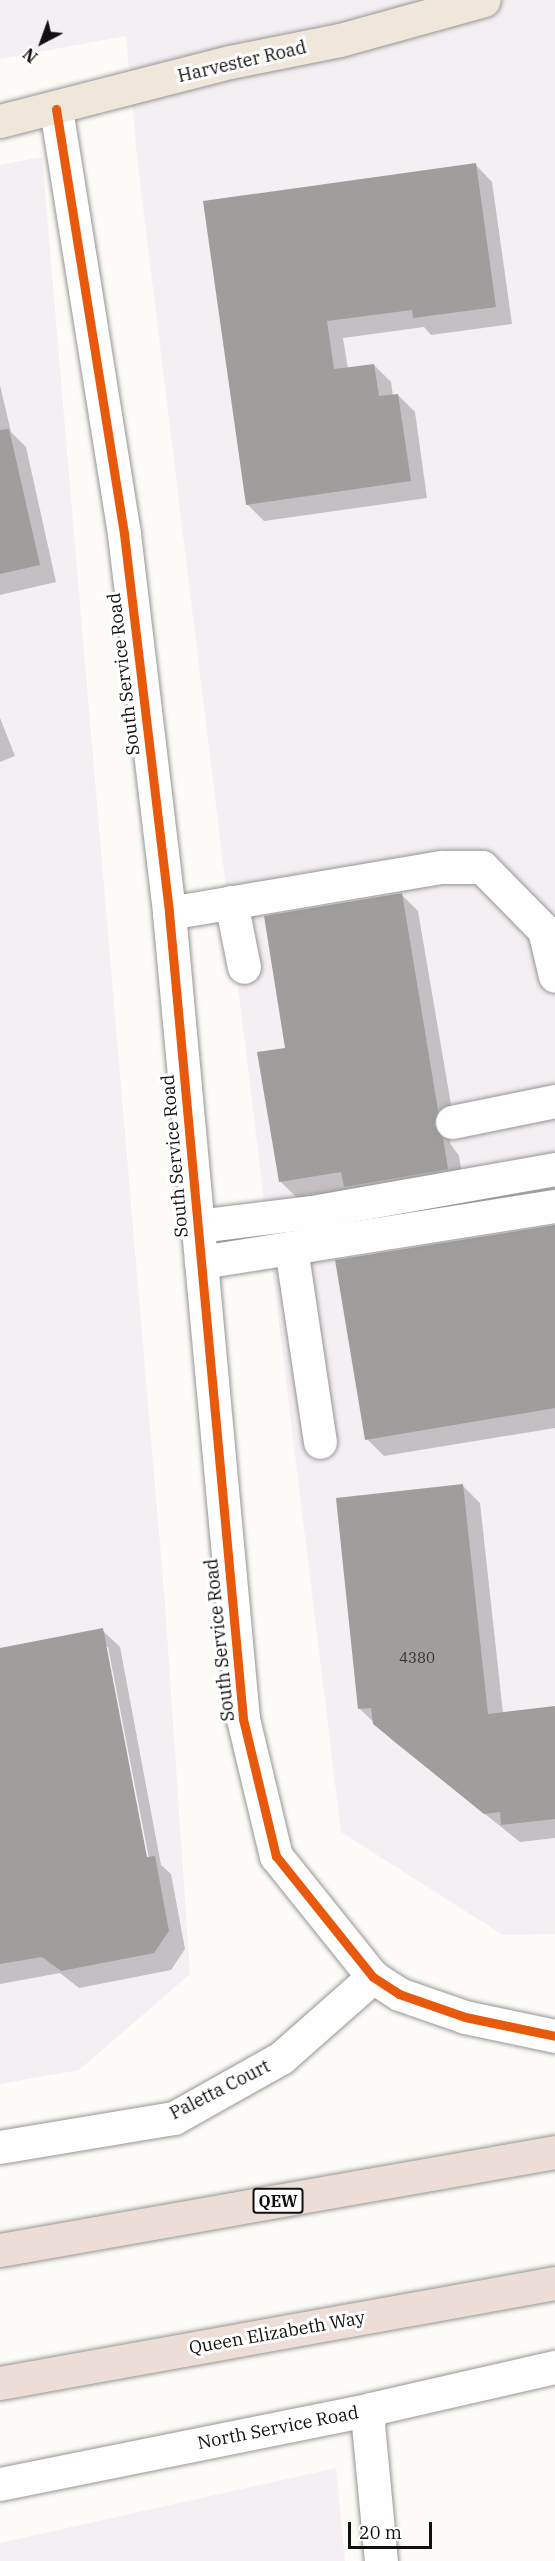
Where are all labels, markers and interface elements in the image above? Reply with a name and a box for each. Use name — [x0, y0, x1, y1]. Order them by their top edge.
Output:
north arrow — [12, 12, 72, 72]
street label: Harvester Road — [176, 37, 308, 87]
text: N — [19, 44, 42, 67]
street label: South Service Road — [103, 592, 145, 756]
street label: South Service Road — [157, 1074, 193, 1238]
street label: South Service Road — [201, 1558, 239, 1722]
house number: 4380 — [399, 1649, 435, 1667]
street label: Paletta Court — [166, 2055, 274, 2125]
road number: QEW — [252, 2188, 304, 2214]
street label: Queen Elizabeth Way — [187, 2307, 367, 2359]
street label: North Service Road — [196, 2402, 360, 2454]
scale bar — [351, 2510, 435, 2548]
text: 20 m — [359, 2521, 402, 2544]

